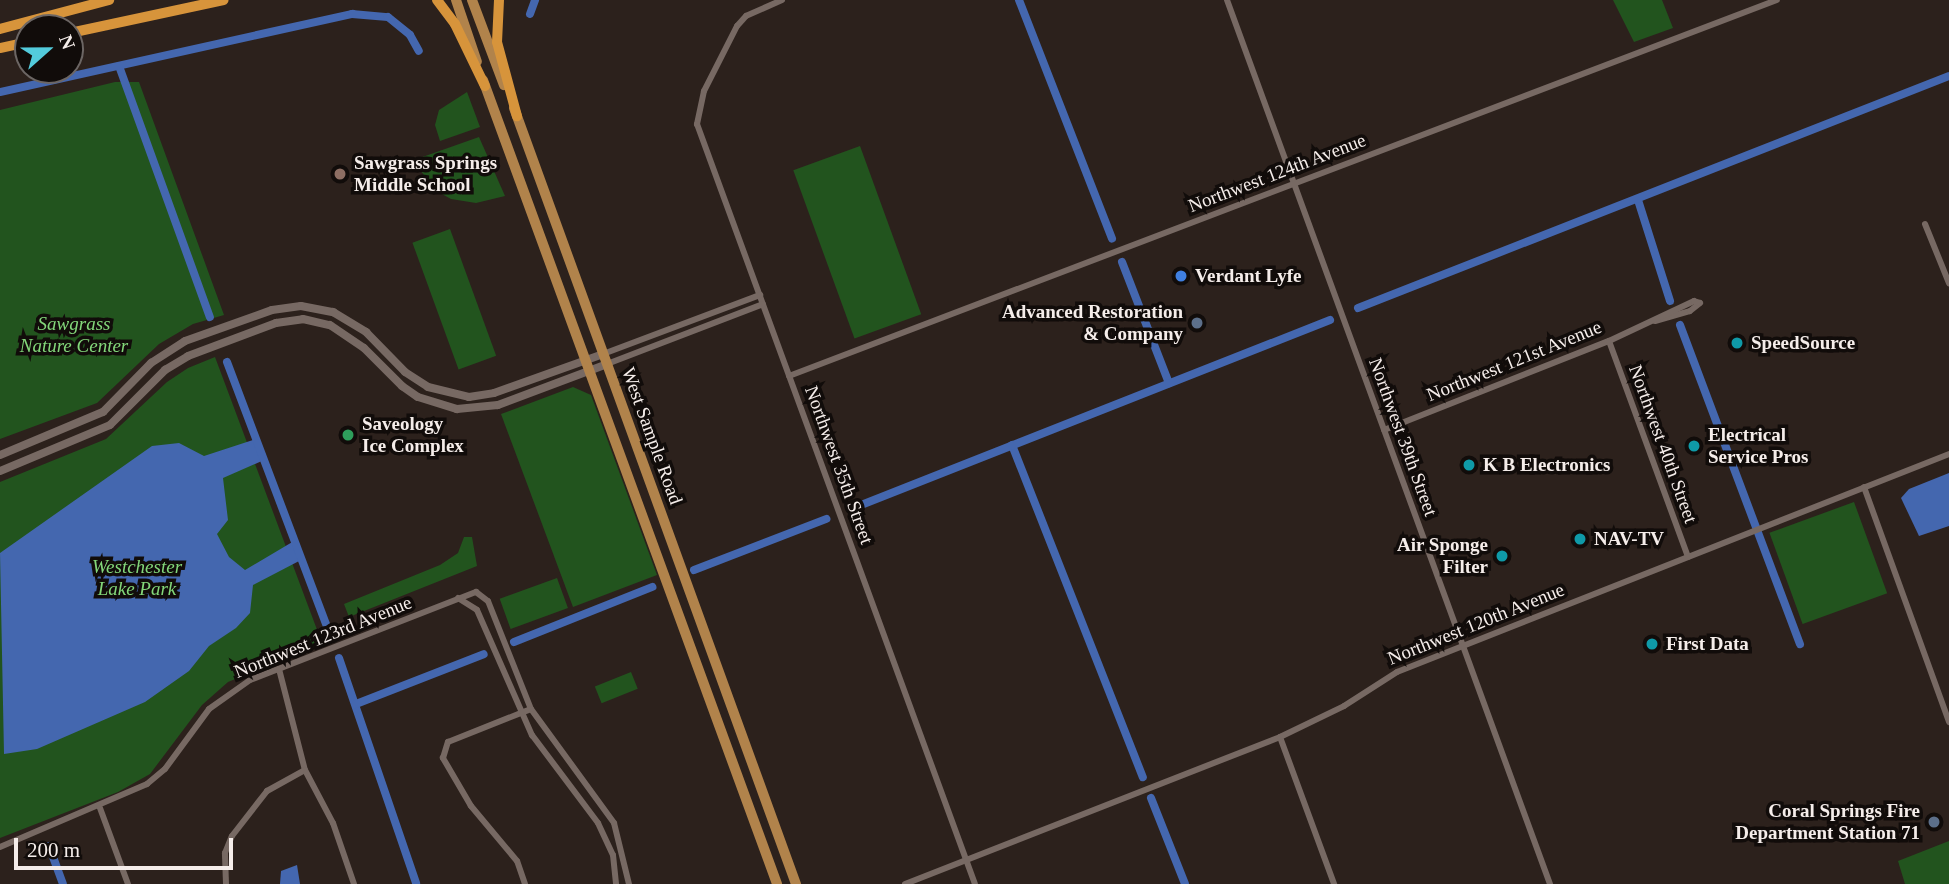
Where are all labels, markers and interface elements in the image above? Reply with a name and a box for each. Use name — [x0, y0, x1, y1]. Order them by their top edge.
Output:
north arrow — [14, 14, 84, 84]
text: N — [55, 32, 79, 52]
street label: Northwest 124th Avenue — [1184, 128, 1370, 218]
place label: Sawgrass Springs Middle School — [354, 152, 497, 196]
marker: Sawgrass Springs Middle School — [332, 166, 348, 182]
place label: Verdant Lyfe — [1195, 265, 1301, 287]
marker: Verdant Lyfe — [1173, 268, 1189, 284]
place label: Advanced Restoration & Company — [1002, 301, 1183, 345]
park label: Sawgrass Nature Center — [20, 313, 128, 357]
marker: Advanced Restoration & Company — [1189, 315, 1205, 331]
street label: Northwest 121st Avenue — [1423, 315, 1605, 407]
place label: SpeedSource — [1751, 332, 1855, 354]
marker: SpeedSource — [1729, 335, 1745, 351]
street label: Northwest 39th Street — [1364, 355, 1442, 519]
street label: Northwest 40th Street — [1624, 362, 1702, 526]
street label: West Sample Road — [617, 364, 687, 508]
street label: Northwest 35th Street — [800, 383, 878, 547]
place label: Saveology Ice Complex — [362, 413, 464, 457]
place label: Electrical Service Pros — [1708, 424, 1808, 468]
marker: Saveology Ice Complex — [340, 427, 356, 443]
marker: Electrical Service Pros — [1686, 438, 1702, 454]
place label: K B Electronics — [1483, 454, 1610, 476]
marker: K B Electronics — [1461, 457, 1477, 473]
place label: NAV-TV — [1594, 528, 1664, 550]
marker: NAV-TV — [1572, 531, 1588, 547]
place label: Air Sponge Filter — [1397, 534, 1488, 578]
marker: Air Sponge Filter — [1494, 548, 1510, 564]
park label: Westchester Lake Park — [92, 556, 182, 600]
street label: Northwest 120th Avenue — [1384, 578, 1568, 670]
street label: Northwest 123rd Avenue — [230, 591, 416, 683]
place label: First Data — [1666, 633, 1749, 655]
marker: First Data — [1644, 636, 1660, 652]
place label: Coral Springs Fire Department Station 71 — [1735, 800, 1920, 844]
marker: Coral Springs Fire Department Station 71 — [1926, 814, 1942, 830]
scale bar — [18, 824, 236, 868]
text: 200 m — [27, 838, 80, 862]

